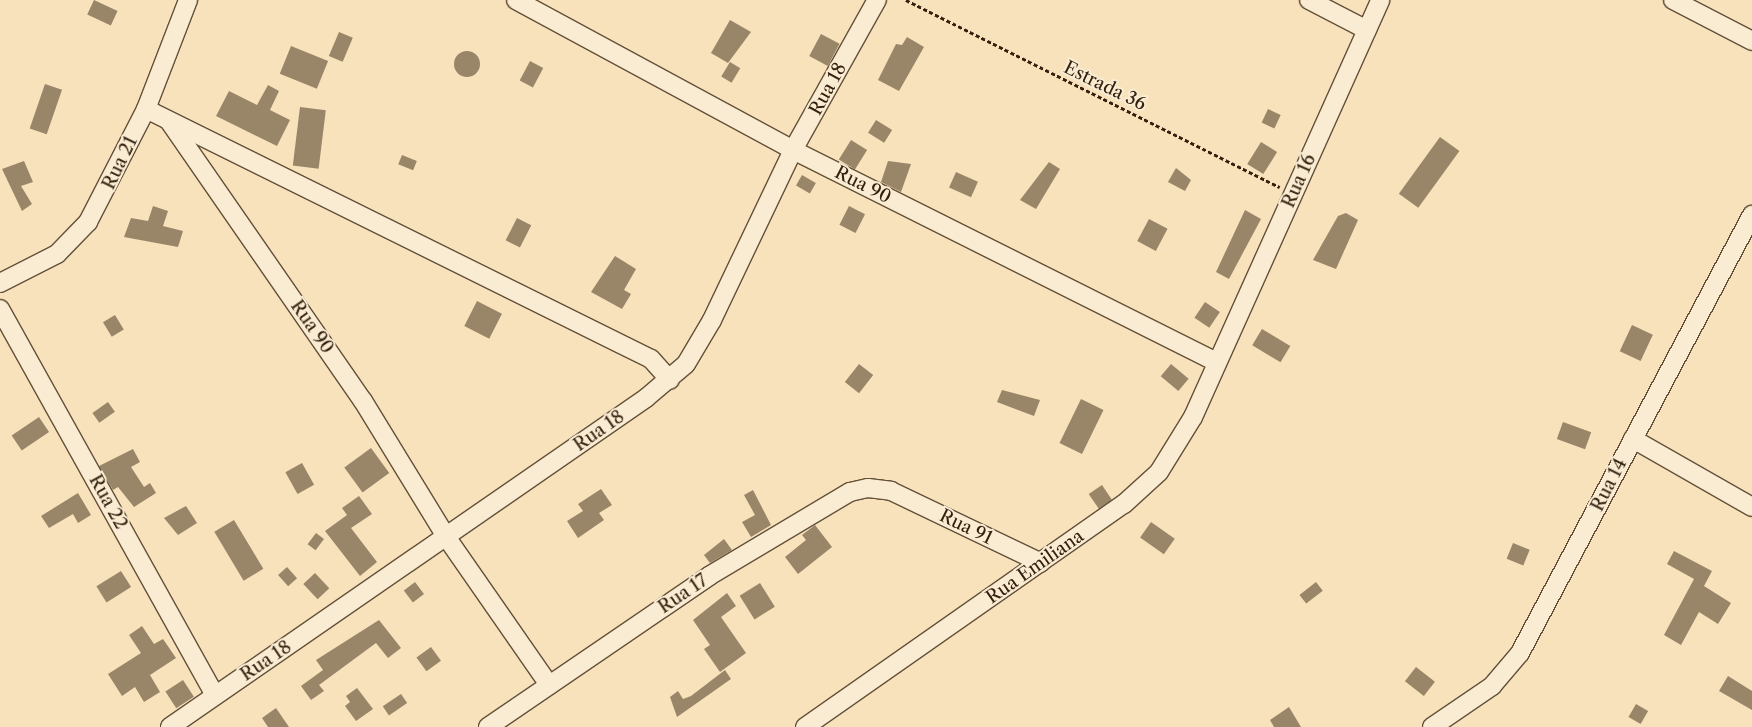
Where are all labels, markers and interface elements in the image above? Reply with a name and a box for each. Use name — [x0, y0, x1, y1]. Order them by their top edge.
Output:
street label: Estrada 36 — [1060, 57, 1150, 115]
street label: Rua 18 — [805, 59, 851, 119]
street label: Rua 21 — [98, 133, 142, 193]
street label: Rua 16 — [1278, 151, 1320, 211]
street label: Rua 90 — [831, 162, 895, 208]
street label: Rua 90 — [286, 296, 338, 358]
street label: Rua 18 — [570, 406, 628, 456]
street label: Rua 14 — [1587, 455, 1631, 515]
street label: Rua 22 — [84, 471, 132, 533]
street label: Rua 91 — [936, 505, 996, 549]
street label: Rua Emiliana — [982, 525, 1088, 609]
street label: Rua 17 — [654, 570, 712, 618]
street label: Rua 18 — [236, 636, 296, 686]

